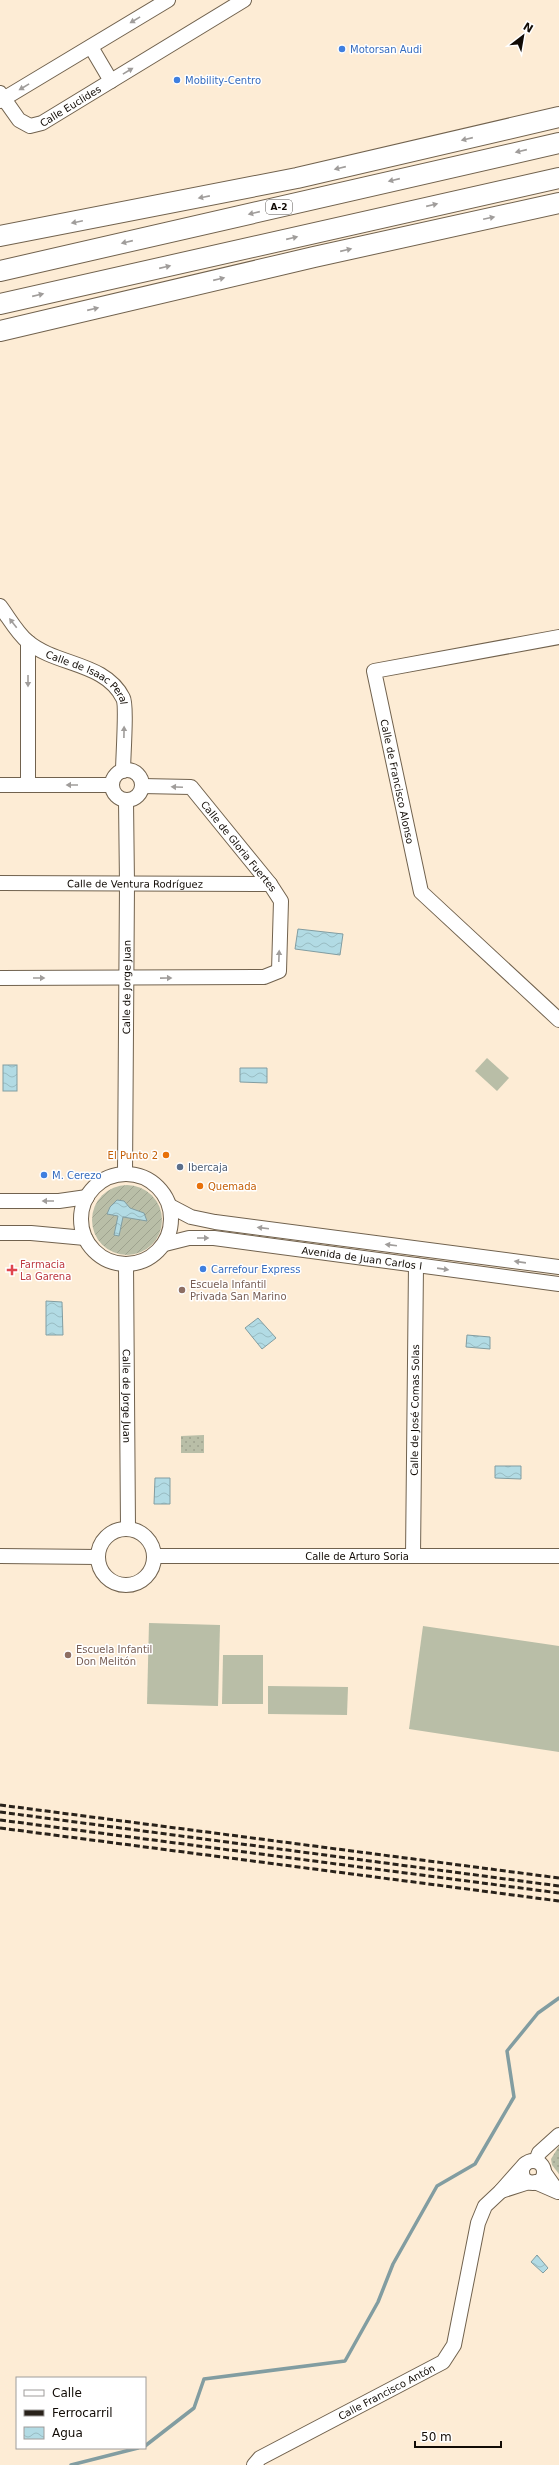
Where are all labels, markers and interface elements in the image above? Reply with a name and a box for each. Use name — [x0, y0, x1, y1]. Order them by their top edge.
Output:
north arrow — [503, 16, 543, 56]
one-way arrow — [129, 17, 141, 24]
text: N — [521, 20, 535, 36]
marker: Motorsan Audi — [337, 44, 347, 54]
place label: Motorsan Audi — [350, 44, 422, 55]
one-way arrow — [122, 67, 134, 74]
marker: Mobility-Centro — [172, 75, 182, 85]
place label: Mobility-Centro — [185, 75, 261, 86]
street label: Calle Euclides — [38, 83, 103, 129]
one-way arrow — [18, 84, 30, 91]
one-way arrow — [460, 136, 473, 142]
one-way arrow — [515, 149, 527, 155]
one-way arrow — [334, 165, 346, 171]
one-way arrow — [388, 178, 400, 184]
one-way arrow — [198, 194, 210, 200]
road number: A-2 — [266, 200, 292, 214]
one-way arrow — [426, 202, 438, 208]
one-way arrow — [248, 210, 260, 216]
one-way arrow — [483, 215, 495, 221]
one-way arrow — [71, 220, 83, 226]
one-way arrow — [286, 235, 298, 241]
one-way arrow — [121, 239, 133, 245]
one-way arrow — [340, 247, 352, 253]
one-way arrow — [159, 263, 171, 269]
one-way arrow — [213, 276, 225, 282]
one-way arrow — [32, 292, 44, 298]
one-way arrow — [87, 306, 99, 312]
one-way arrow — [8, 617, 17, 628]
street label: Calle de Isaac Peral — [44, 649, 129, 705]
one-way arrow — [25, 675, 31, 688]
street label: Calle de Francisco Alonso — [378, 718, 416, 845]
one-way arrow — [120, 726, 127, 738]
one-way arrow — [65, 782, 78, 788]
one-way arrow — [170, 784, 183, 790]
street label: Calle de Gloria Fuertes — [199, 799, 279, 894]
street label: Calle de Ventura Rodríguez — [67, 878, 203, 890]
street label: Calle de Jorge Juan — [121, 940, 133, 1034]
one-way arrow — [276, 949, 282, 962]
one-way arrow — [33, 975, 46, 981]
one-way arrow — [160, 975, 173, 981]
place label: El Punto 2 — [108, 1150, 158, 1161]
marker: El Punto 2 — [161, 1150, 171, 1160]
marker: Ibercaja — [175, 1162, 185, 1172]
place label: Ibercaja — [188, 1162, 228, 1173]
marker: M. Cerezo — [39, 1170, 49, 1180]
place label: M. Cerezo — [52, 1170, 102, 1181]
marker: Quemada — [195, 1181, 205, 1191]
place label: Quemada — [208, 1181, 257, 1192]
one-way arrow — [41, 1198, 54, 1204]
one-way arrow — [256, 1225, 269, 1231]
one-way arrow — [197, 1235, 210, 1241]
one-way arrow — [385, 1241, 398, 1248]
street label: Avenida de Juan Carlos I — [301, 1245, 423, 1272]
place label: Farmacia La Garena — [20, 1259, 71, 1282]
one-way arrow — [514, 1259, 526, 1265]
marker: Carrefour Express — [198, 1264, 208, 1274]
place label: Carrefour Express — [211, 1264, 300, 1275]
marker: Farmacia La Garena — [7, 1265, 17, 1275]
one-way arrow — [437, 1266, 449, 1272]
place label: Escuela Infantil Privada San Marino — [190, 1279, 287, 1302]
marker: Escuela Infantil Privada San Marino — [177, 1285, 187, 1295]
street label: Calle de José Comas Solas — [409, 1344, 421, 1476]
street label: Calle de Jorge Juan — [121, 1349, 132, 1443]
street label: Calle de Arturo Soria — [305, 1551, 409, 1562]
place label: Escuela Infantil Don Melitón — [76, 1644, 152, 1667]
marker: Escuela Infantil Don Melitón — [63, 1650, 73, 1660]
street label: Calle Francisco Antón — [336, 2362, 437, 2422]
legend — [16, 2377, 146, 2449]
text: Calle — [52, 2386, 82, 2400]
text: Ferrocarril — [52, 2406, 113, 2420]
scale bar — [415, 2423, 501, 2449]
text: Agua — [52, 2426, 83, 2440]
text: 50 m — [421, 2430, 452, 2444]

